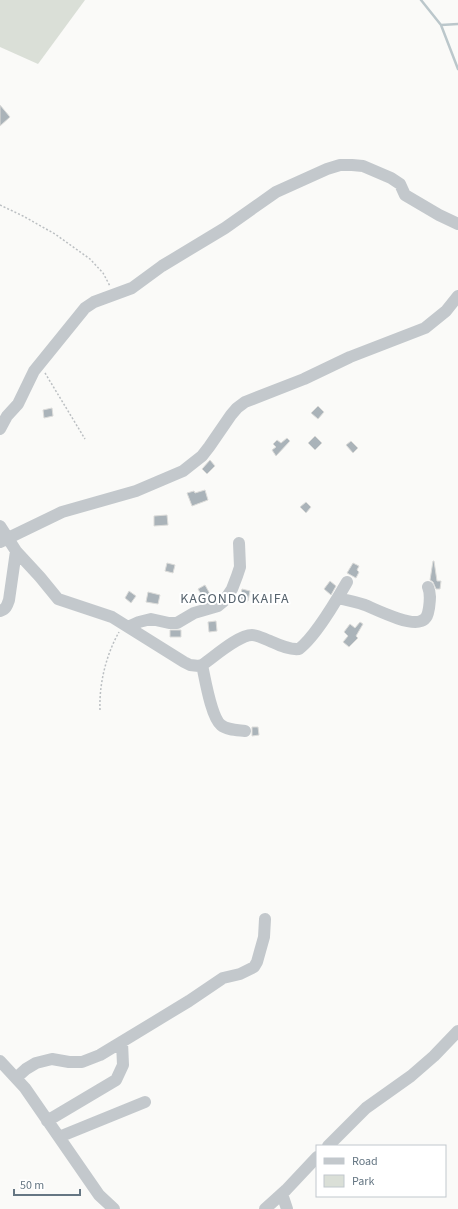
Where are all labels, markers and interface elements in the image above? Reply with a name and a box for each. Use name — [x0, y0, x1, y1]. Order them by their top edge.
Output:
district label: KAGONDO KAIFA — [180, 589, 290, 609]
legend — [316, 1145, 446, 1197]
text: Road — [352, 1153, 378, 1170]
scale bar — [14, 1171, 80, 1197]
text: Park — [352, 1173, 374, 1190]
text: 50 m — [20, 1177, 44, 1194]

